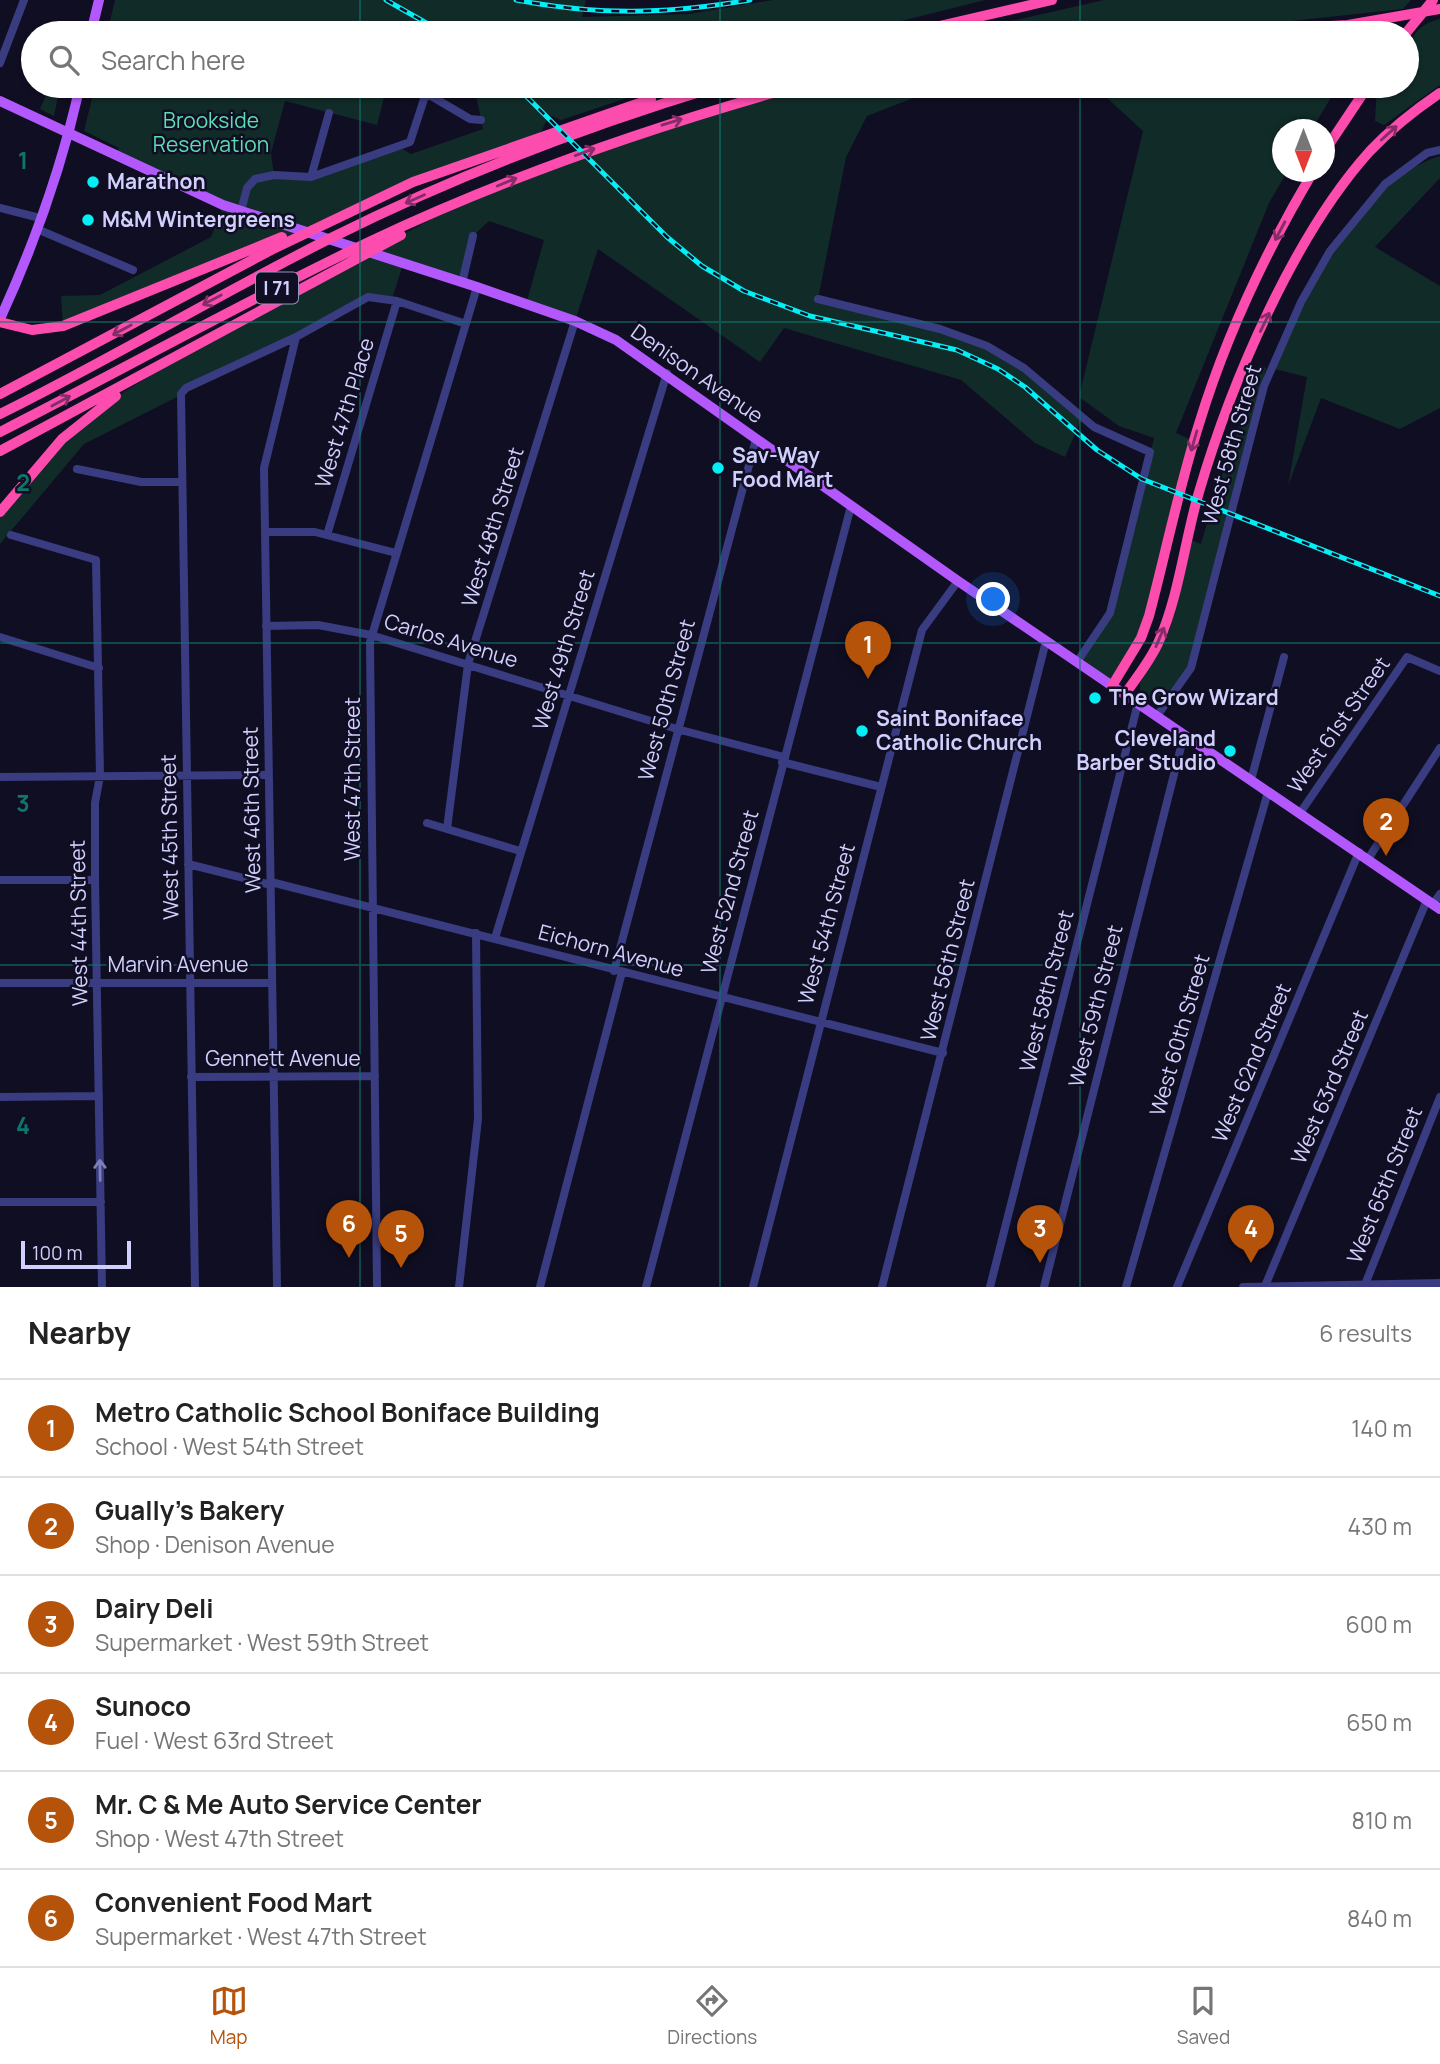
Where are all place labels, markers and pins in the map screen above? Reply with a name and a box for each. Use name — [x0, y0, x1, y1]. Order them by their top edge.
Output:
place label: Marathon — [107, 167, 206, 195]
marker: Marathon — [85, 174, 101, 190]
place label: M&M Wintergreens — [102, 205, 295, 233]
marker: M&M Wintergreens — [80, 212, 96, 228]
place label: Sav-Way Food Mart — [732, 441, 833, 493]
marker: Sav-Way Food Mart — [710, 460, 726, 476]
pin: 1 — [845, 621, 891, 679]
place label: The Grow Wizard — [1109, 683, 1279, 711]
marker: The Grow Wizard — [1087, 690, 1103, 706]
place label: Saint Boniface Catholic Church — [876, 704, 1042, 756]
marker: Saint Boniface Catholic Church — [854, 723, 870, 739]
place label: Cleveland Barber Studio — [1076, 724, 1216, 776]
marker: Cleveland Barber Studio — [1222, 743, 1238, 759]
pin: 2 — [1363, 798, 1409, 856]
pin: 6 — [326, 1200, 372, 1258]
pin: 3 — [1017, 1205, 1063, 1263]
pin: 4 — [1228, 1205, 1274, 1263]
pin: 5 — [378, 1210, 424, 1268]

